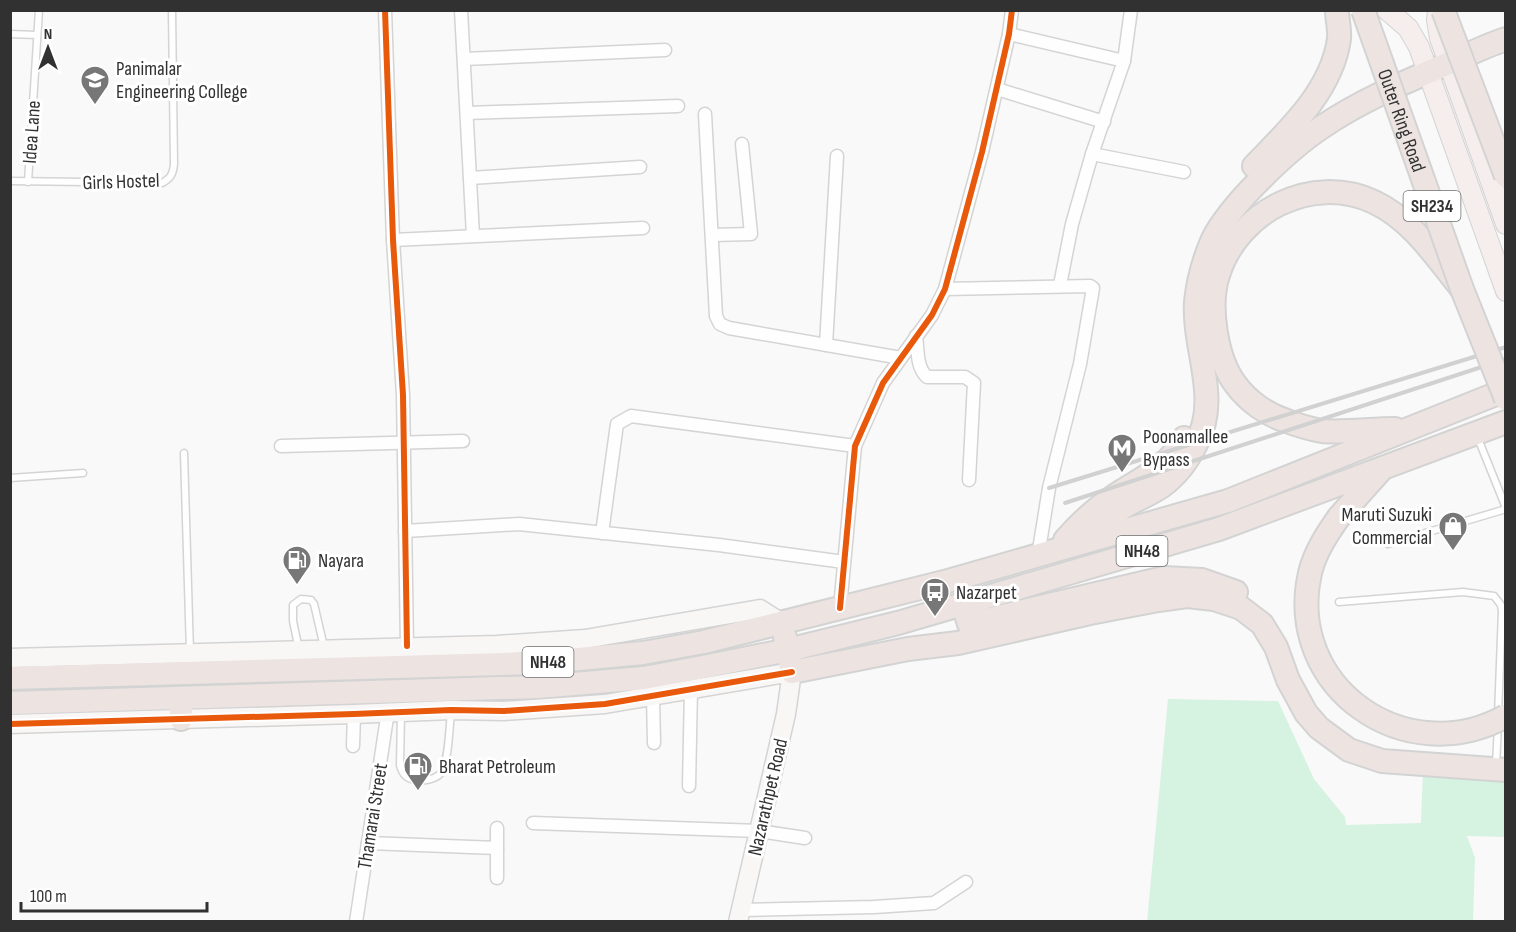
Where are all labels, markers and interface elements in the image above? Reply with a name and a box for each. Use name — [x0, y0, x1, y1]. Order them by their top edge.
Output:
north arrow — [18, 18, 78, 78]
text: N — [44, 25, 52, 44]
place label: Panimalar Engineering College — [116, 57, 248, 104]
school or university icon: Panimalar Engineering College — [79, 64, 111, 106]
street label: Outer Ring Road — [1372, 66, 1430, 175]
street label: Idea Lane — [18, 100, 46, 164]
street label: Girls Hostel — [82, 169, 160, 195]
road number: SH234 — [1404, 191, 1460, 221]
place label: Poonamallee Bypass — [1143, 425, 1228, 472]
metro station icon: Poonamallee Bypass — [1106, 432, 1138, 474]
place label: Maruti Suzuki Commercial — [1342, 503, 1432, 550]
shop icon: Maruti Suzuki Commercial — [1437, 510, 1469, 552]
road number: NH48 — [1116, 536, 1168, 566]
fuel station icon: Nayara — [281, 544, 313, 586]
place label: Nayara — [318, 549, 364, 573]
bus stop icon: Nazarpet — [919, 576, 951, 618]
place label: Nazarpet — [956, 581, 1017, 605]
road number: NH48 — [522, 647, 574, 677]
street label: Nazarathpet Road — [743, 736, 793, 858]
fuel station icon: Bharat Petroleum — [402, 750, 434, 792]
place label: Bharat Petroleum — [439, 755, 556, 779]
street label: Thamarai Street — [353, 761, 393, 871]
scale bar — [21, 875, 207, 913]
text: 100 m — [30, 886, 67, 907]

